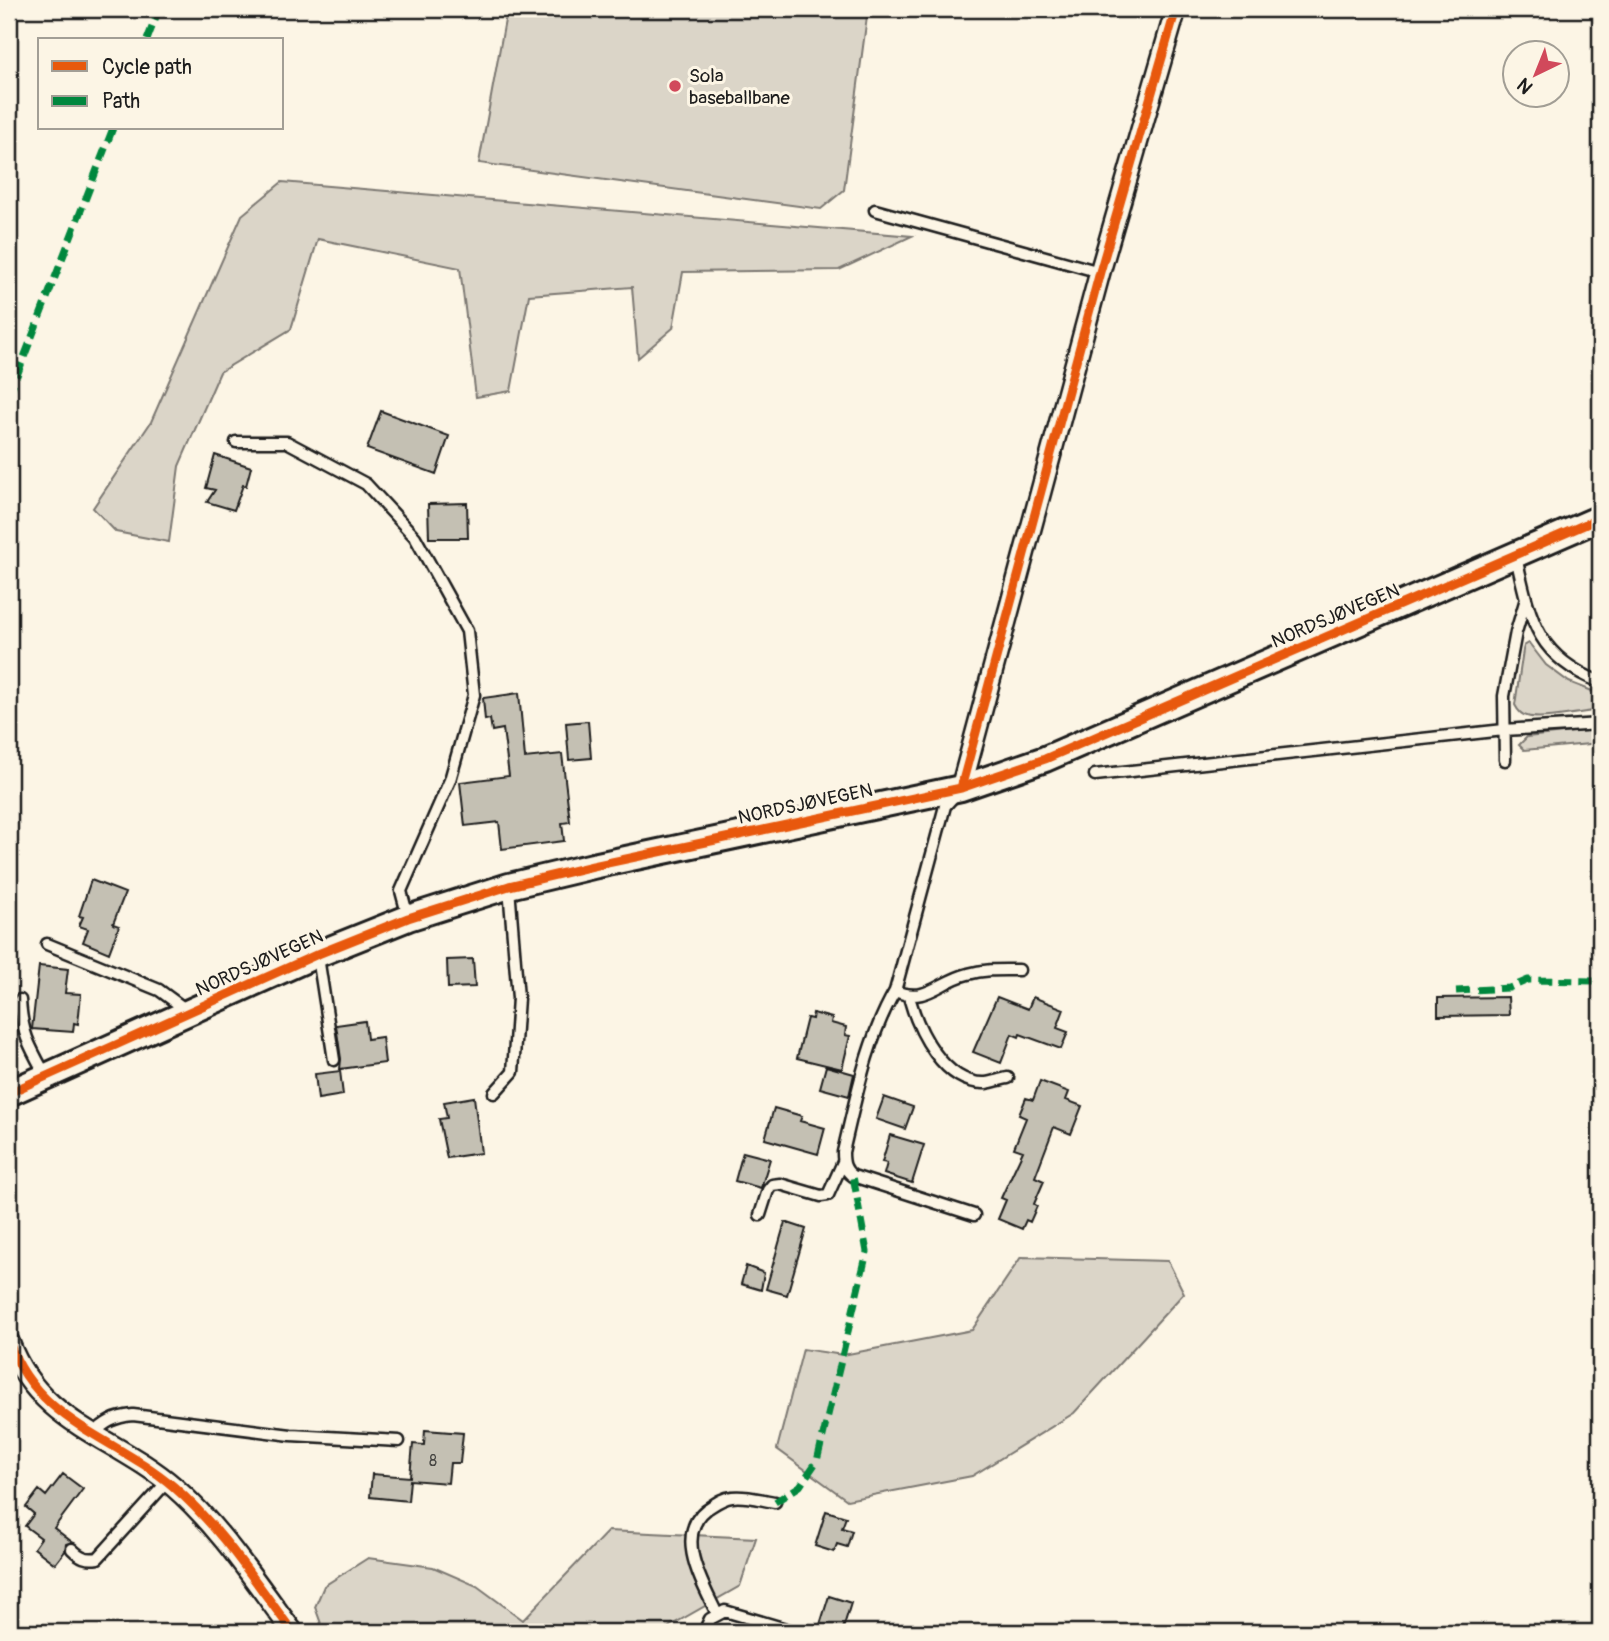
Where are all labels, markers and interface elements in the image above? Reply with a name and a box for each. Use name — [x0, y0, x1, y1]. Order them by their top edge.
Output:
legend — [38, 38, 284, 130]
north arrow — [1500, 38, 1570, 108]
text: Cycle path — [102, 54, 192, 81]
place label: Sola baseballbane — [689, 64, 791, 110]
text: N — [1512, 72, 1538, 99]
marker: Sola baseballbane — [667, 78, 683, 94]
text: Path — [102, 88, 140, 115]
street label: NORDSJØVEGEN — [1268, 578, 1403, 654]
street label: NORDSJØVEGEN — [736, 778, 875, 830]
street label: NORDSJØVEGEN — [192, 924, 327, 1002]
house number: 8 — [429, 1451, 437, 1471]

